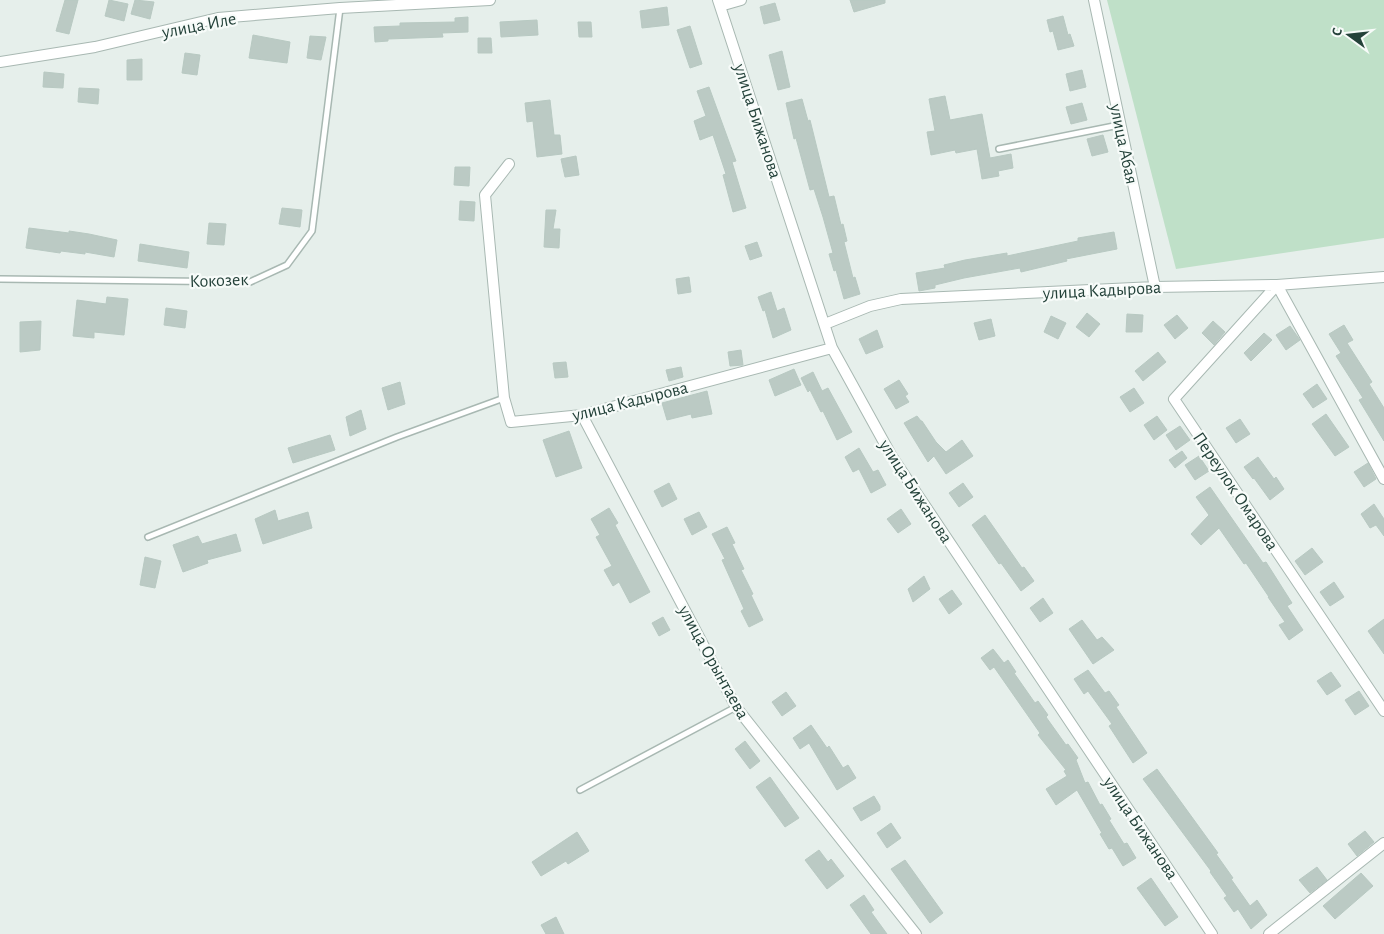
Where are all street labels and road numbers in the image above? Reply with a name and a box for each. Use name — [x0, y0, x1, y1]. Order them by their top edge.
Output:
street label: улица Иле — [160, 10, 238, 42]
street label: улица Бижанова — [730, 61, 784, 181]
street label: улица Абая — [1106, 101, 1141, 186]
street label: Кокозек — [189, 271, 250, 291]
street label: улица Кадырова — [1041, 279, 1162, 303]
street label: улица Кадырова — [570, 379, 690, 425]
street label: Переулок Омарова — [1189, 429, 1281, 554]
street label: улица Бижанова — [875, 436, 955, 547]
street label: улица Орынтаева — [674, 602, 752, 722]
street label: улица Бижанова — [1099, 773, 1181, 883]

